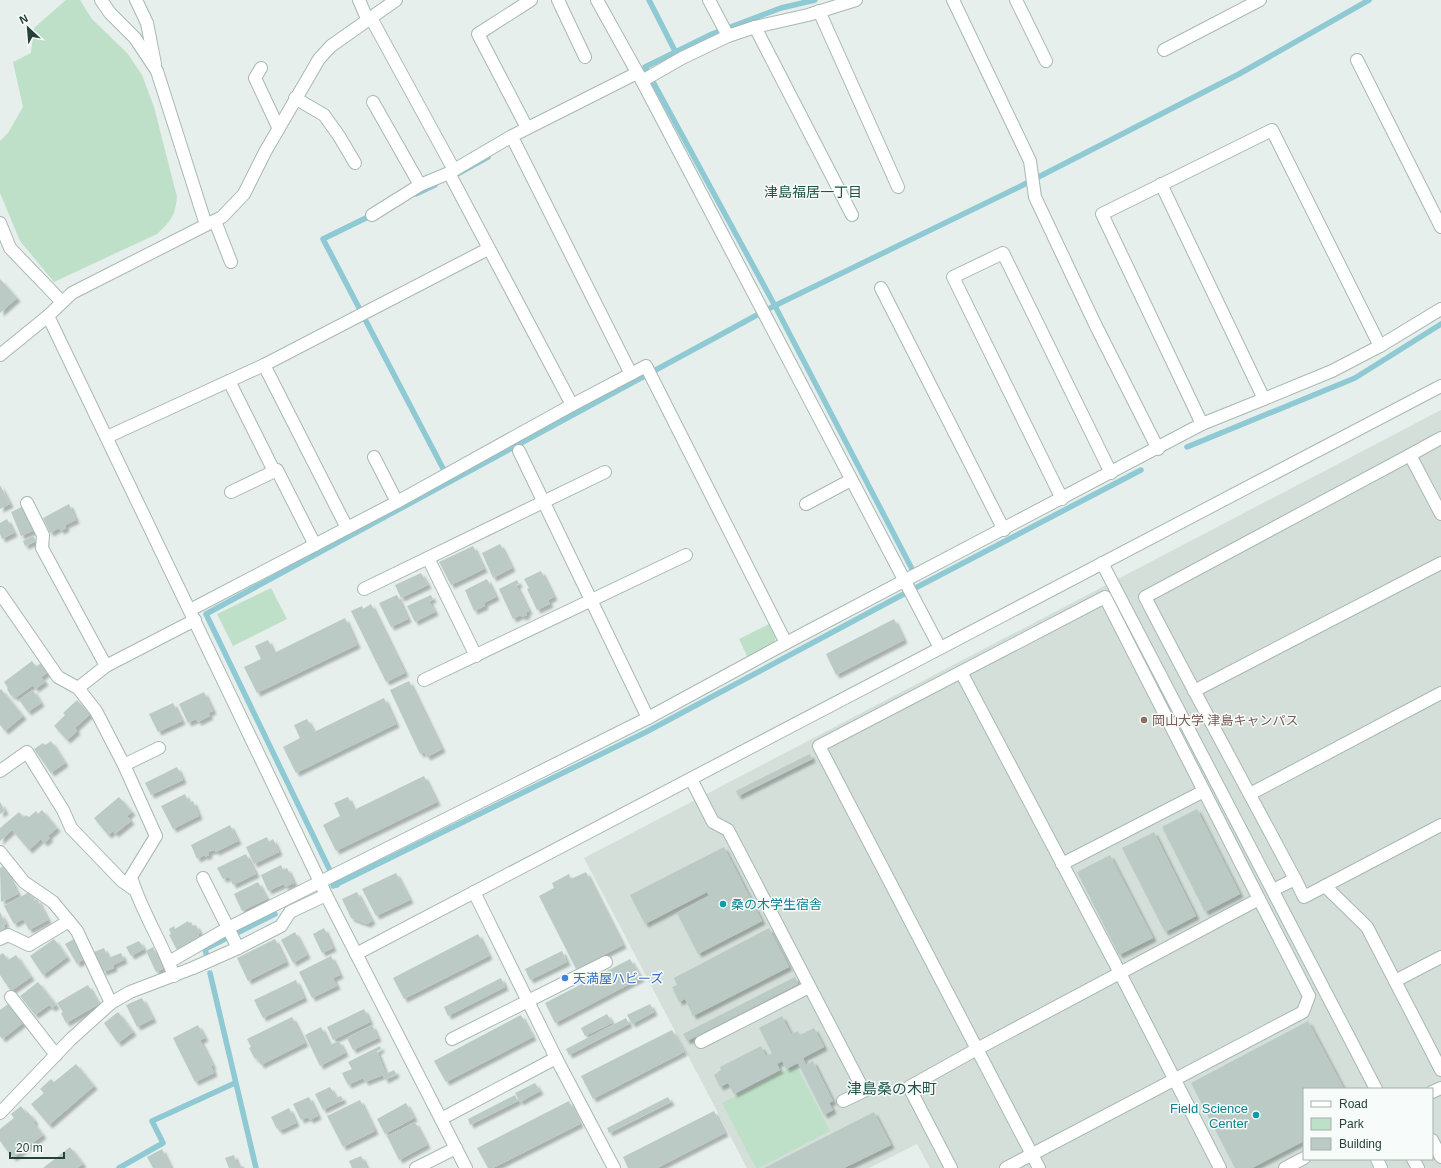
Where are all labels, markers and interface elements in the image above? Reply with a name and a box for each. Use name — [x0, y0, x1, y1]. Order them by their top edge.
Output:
north arrow — [8, 8, 48, 48]
text: N — [17, 12, 30, 26]
district label: 津島福居一丁目 — [764, 184, 862, 200]
place label: 岡山大学 津島キャンパス — [1152, 713, 1299, 728]
marker: 岡山大学 津島キャンパス — [1139, 715, 1149, 725]
place label: 桑の木学生宿舎 — [731, 897, 822, 912]
marker: 桑の木学生宿舎 — [718, 899, 728, 909]
place label: 天満屋ハビーズ — [573, 971, 663, 986]
marker: 天満屋ハビーズ — [560, 973, 570, 983]
district label: 津島桑の木町 — [847, 1080, 937, 1097]
legend — [1303, 1088, 1433, 1160]
text: Road — [1339, 1097, 1368, 1111]
place label: Field Science Center — [1170, 1101, 1249, 1131]
marker: Field Science Center — [1251, 1110, 1261, 1120]
text: Park — [1339, 1117, 1365, 1131]
scale bar — [10, 1134, 64, 1160]
text: Building — [1339, 1137, 1382, 1151]
text: 20 m — [16, 1141, 43, 1155]

